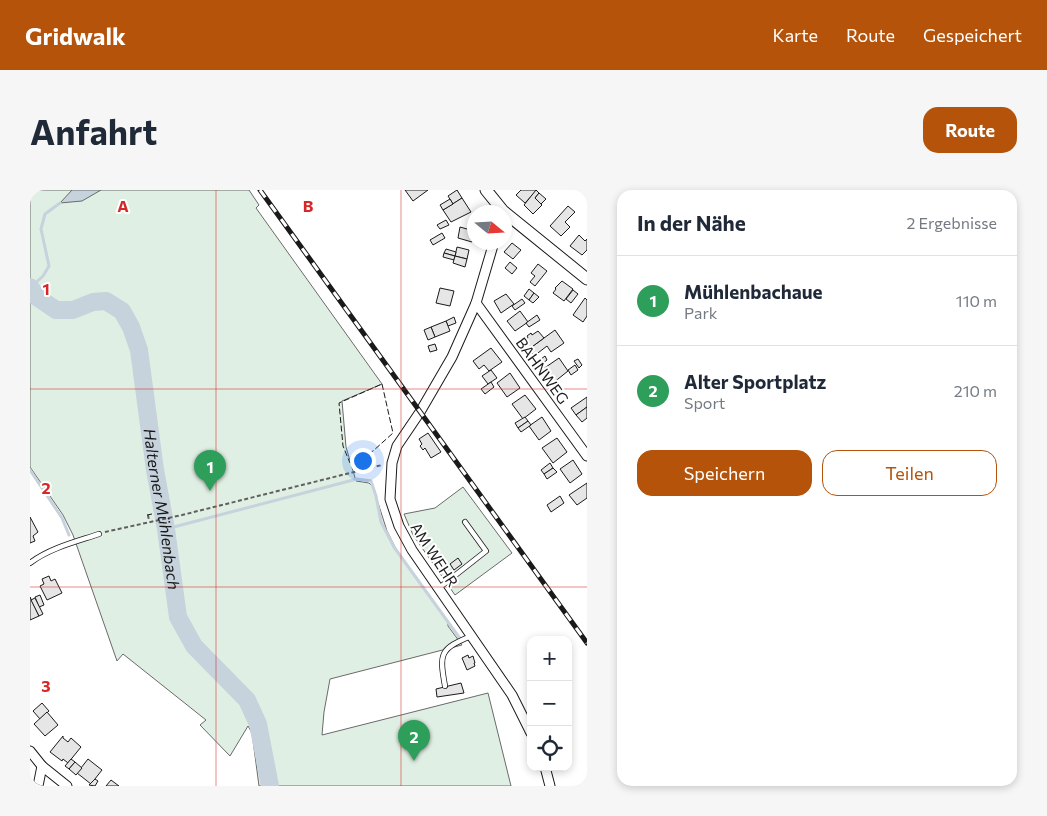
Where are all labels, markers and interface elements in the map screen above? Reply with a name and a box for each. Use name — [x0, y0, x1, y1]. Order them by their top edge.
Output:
text: Gridwalk — [25, 21, 126, 50]
text: Karte — [773, 24, 818, 46]
text: Route — [846, 24, 895, 46]
text: Gespeichert — [923, 24, 1022, 46]
button: Route — [923, 107, 1017, 153]
text: Anfahrt — [30, 109, 157, 152]
text: A — [117, 196, 129, 215]
text: B — [303, 196, 314, 215]
north arrow — [467, 205, 512, 250]
text: In der Nähe — [637, 210, 746, 235]
text: 2 Ergebnisse — [907, 213, 997, 232]
text: 1 — [42, 279, 50, 298]
text: Mühlenbachaue — [684, 280, 823, 303]
text: 1 — [649, 291, 657, 310]
text: 110 m — [956, 291, 997, 310]
text: Park — [684, 303, 717, 322]
street label: BAHNWEG — [513, 334, 573, 407]
text: Alter Sportplatz — [684, 370, 826, 393]
text: 2 — [648, 381, 658, 400]
text: 210 m — [954, 381, 997, 400]
text: Sport — [684, 393, 725, 412]
water label: Halterner Mühlenbach — [141, 427, 184, 591]
your location — [350, 448, 376, 474]
pin: 1 — [194, 450, 226, 491]
button: Speichern — [637, 450, 812, 496]
button: Teilen — [822, 450, 997, 496]
text: 2 — [41, 478, 51, 497]
street label: AM WEHR — [407, 519, 462, 590]
map controls — [527, 636, 572, 771]
button: + — [527, 636, 572, 681]
text: 3 — [41, 676, 51, 695]
button: − — [527, 681, 572, 726]
pin: 2 — [398, 720, 430, 761]
button: locate — [527, 726, 572, 771]

